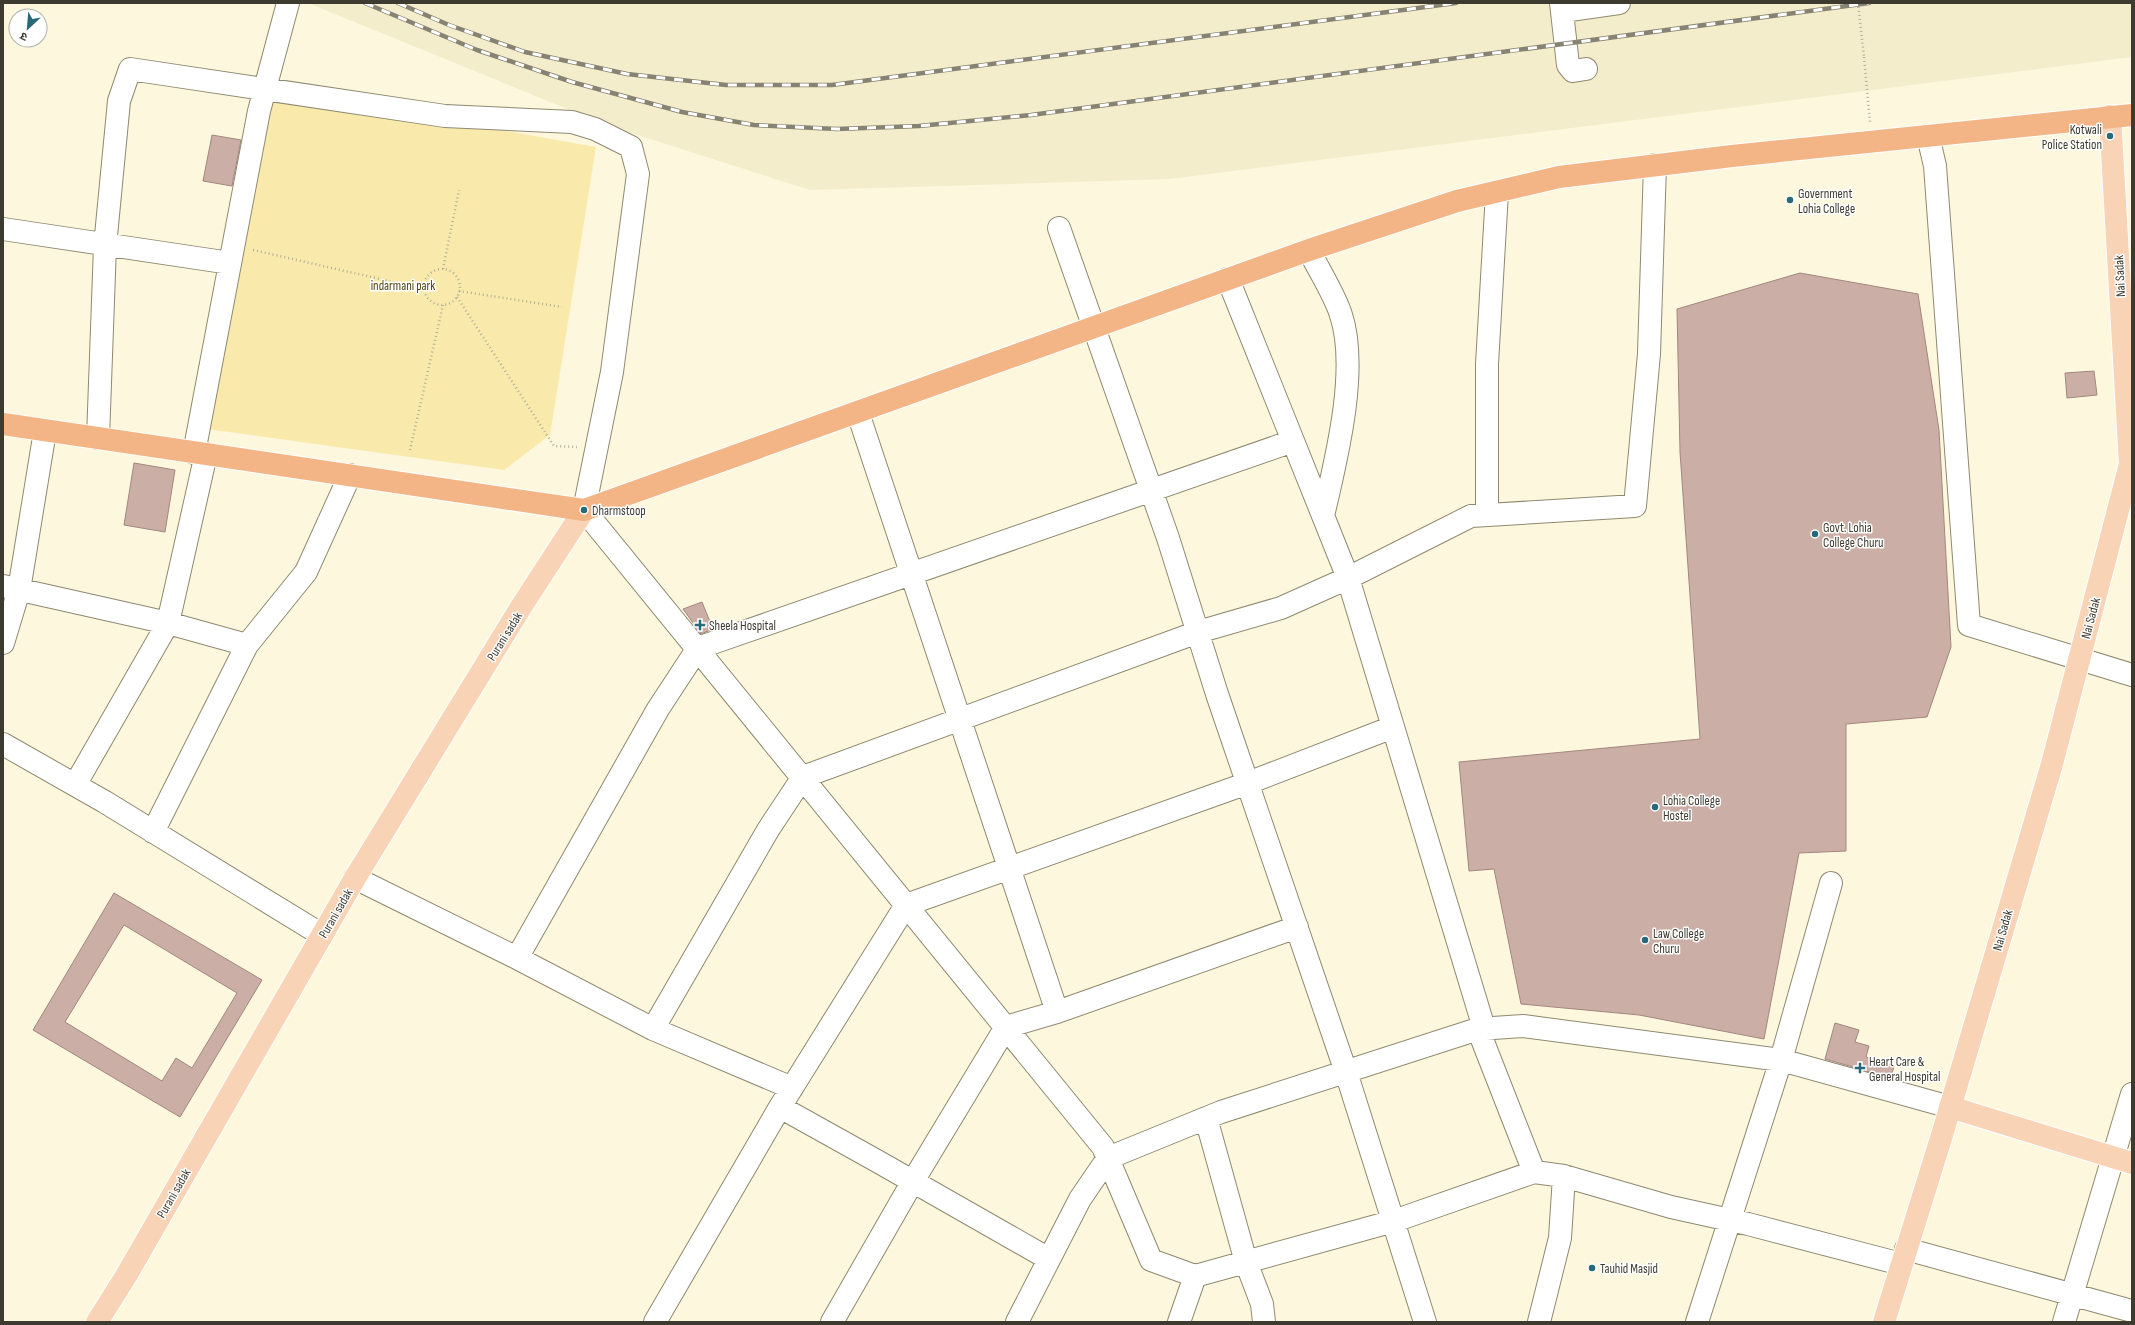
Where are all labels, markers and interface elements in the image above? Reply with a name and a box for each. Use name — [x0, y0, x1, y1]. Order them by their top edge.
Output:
north arrow — [8, 8, 48, 48]
text: उ — [18, 29, 30, 44]
place label: Kotwali Police Station — [2042, 122, 2102, 153]
marker: Kotwali Police Station — [2105, 131, 2115, 141]
place label: Government Lohia College — [1798, 186, 1855, 217]
marker: Government Lohia College — [1785, 195, 1795, 205]
street label: Nai Sadak — [2111, 254, 2129, 297]
park label: indarmani park — [371, 278, 435, 294]
place label: Dharmstoop — [592, 503, 646, 519]
marker: Dharmstoop — [579, 505, 589, 515]
place label: Govt. Lohia College Churu — [1823, 520, 1884, 551]
marker: Govt. Lohia College Churu — [1810, 529, 1820, 539]
street label: Nai Sadak — [2078, 596, 2104, 641]
street label: Purani sadak — [484, 609, 526, 664]
place label: Sheela Hospital — [709, 618, 776, 634]
marker: Sheela Hospital — [694, 619, 706, 631]
place label: Lohia College Hostel — [1663, 793, 1720, 824]
marker: Lohia College Hostel — [1650, 802, 1660, 812]
street label: Purani sadak — [315, 886, 356, 941]
street label: Nai Sadak — [1989, 908, 2016, 953]
place label: Law College Churu — [1653, 926, 1704, 957]
marker: Law College Churu — [1640, 935, 1650, 945]
place label: Heart Care & General Hospital — [1869, 1054, 1940, 1085]
marker: Heart Care & General Hospital — [1854, 1062, 1866, 1074]
street label: Purani sadak — [153, 1166, 194, 1221]
place label: Tauhid Masjid — [1600, 1261, 1658, 1277]
marker: Tauhid Masjid — [1587, 1263, 1597, 1273]

